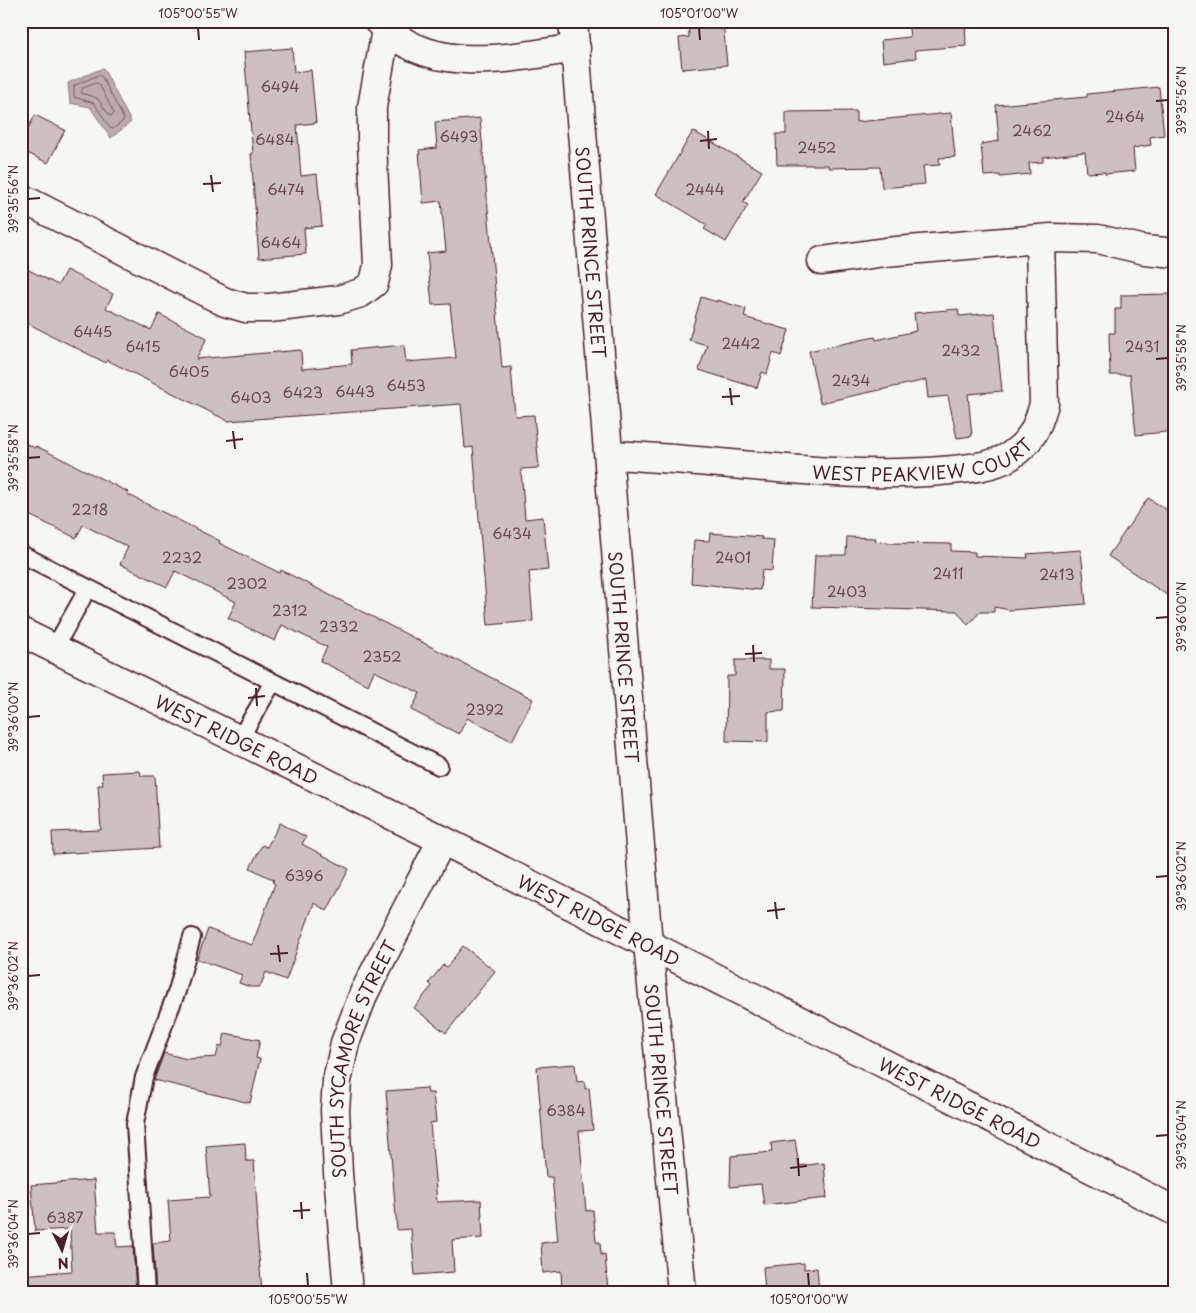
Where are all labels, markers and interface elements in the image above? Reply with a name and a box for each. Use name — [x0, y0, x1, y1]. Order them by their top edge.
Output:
text: 105°00'55"W — [158, 4, 238, 22]
text: 105°01'00"W — [660, 4, 739, 22]
text: 39°35'56"N — [1172, 66, 1190, 134]
house number: 6494 — [261, 74, 300, 97]
house number: 2464 — [1105, 104, 1145, 127]
house number: 2462 — [1012, 118, 1052, 141]
house number: 6493 — [440, 124, 478, 147]
house number: 6484 — [255, 127, 295, 150]
house number: 2452 — [798, 135, 836, 158]
street label: SOUTH PRINCE STREET — [570, 145, 614, 360]
text: 39°35'56"N — [4, 165, 22, 233]
house number: 6474 — [267, 177, 305, 200]
house number: 2444 — [685, 177, 725, 200]
house number: 6464 — [261, 230, 301, 253]
house number: 6445 — [74, 319, 112, 342]
text: 39°35'58"N — [1172, 324, 1190, 392]
house number: 2442 — [721, 331, 761, 354]
house number: 6415 — [125, 334, 161, 357]
house number: 2431 — [1125, 334, 1159, 357]
house number: 2432 — [941, 338, 981, 361]
house number: 6405 — [169, 359, 209, 382]
house number: 2434 — [832, 368, 871, 391]
house number: 6453 — [386, 373, 426, 396]
house number: 6443 — [335, 379, 375, 402]
house number: 6423 — [283, 380, 323, 403]
house number: 6403 — [230, 385, 272, 408]
text: 39°35'58"N — [4, 424, 22, 492]
street label: WEST PEAKVIEW COURT — [811, 430, 1038, 487]
house number: 2218 — [72, 497, 108, 520]
house number: 6434 — [492, 521, 532, 544]
house number: 2232 — [162, 545, 202, 568]
house number: 2401 — [715, 545, 751, 568]
street label: SOUTH PRINCE STREET — [603, 550, 647, 764]
house number: 2411 — [932, 561, 964, 584]
house number: 2413 — [1039, 562, 1075, 585]
house number: 2302 — [226, 571, 268, 594]
house number: 2403 — [827, 579, 867, 602]
text: 39°36'00"N — [1172, 582, 1190, 652]
house number: 2312 — [272, 598, 308, 621]
house number: 2332 — [319, 614, 359, 637]
house number: 2352 — [362, 644, 402, 667]
text: 39°36'00"N — [4, 682, 22, 752]
street label: WEST RIDGE ROAD — [151, 687, 323, 791]
house number: 2392 — [466, 697, 504, 720]
text: 39°36'02"N — [1172, 841, 1190, 911]
house number: 6396 — [285, 863, 323, 886]
street label: WEST RIDGE ROAD — [513, 867, 685, 973]
street label: SOUTH SYCAMORE STREET — [321, 934, 403, 1180]
text: 39°36'02"N — [4, 941, 22, 1011]
street label: SOUTH PRINCE STREET — [638, 982, 686, 1197]
street label: WEST RIDGE ROAD — [874, 1050, 1046, 1155]
house number: 6384 — [546, 1098, 586, 1121]
text: 39°36'04"N — [1172, 1100, 1190, 1170]
text: 39°36'04"N — [4, 1199, 22, 1269]
house number: 6387 — [46, 1205, 84, 1228]
north arrow — [38, 1226, 88, 1276]
text: N — [57, 1253, 70, 1274]
text: 105°00'55"W — [268, 1290, 348, 1308]
text: 105°01'00"W — [770, 1290, 849, 1308]

